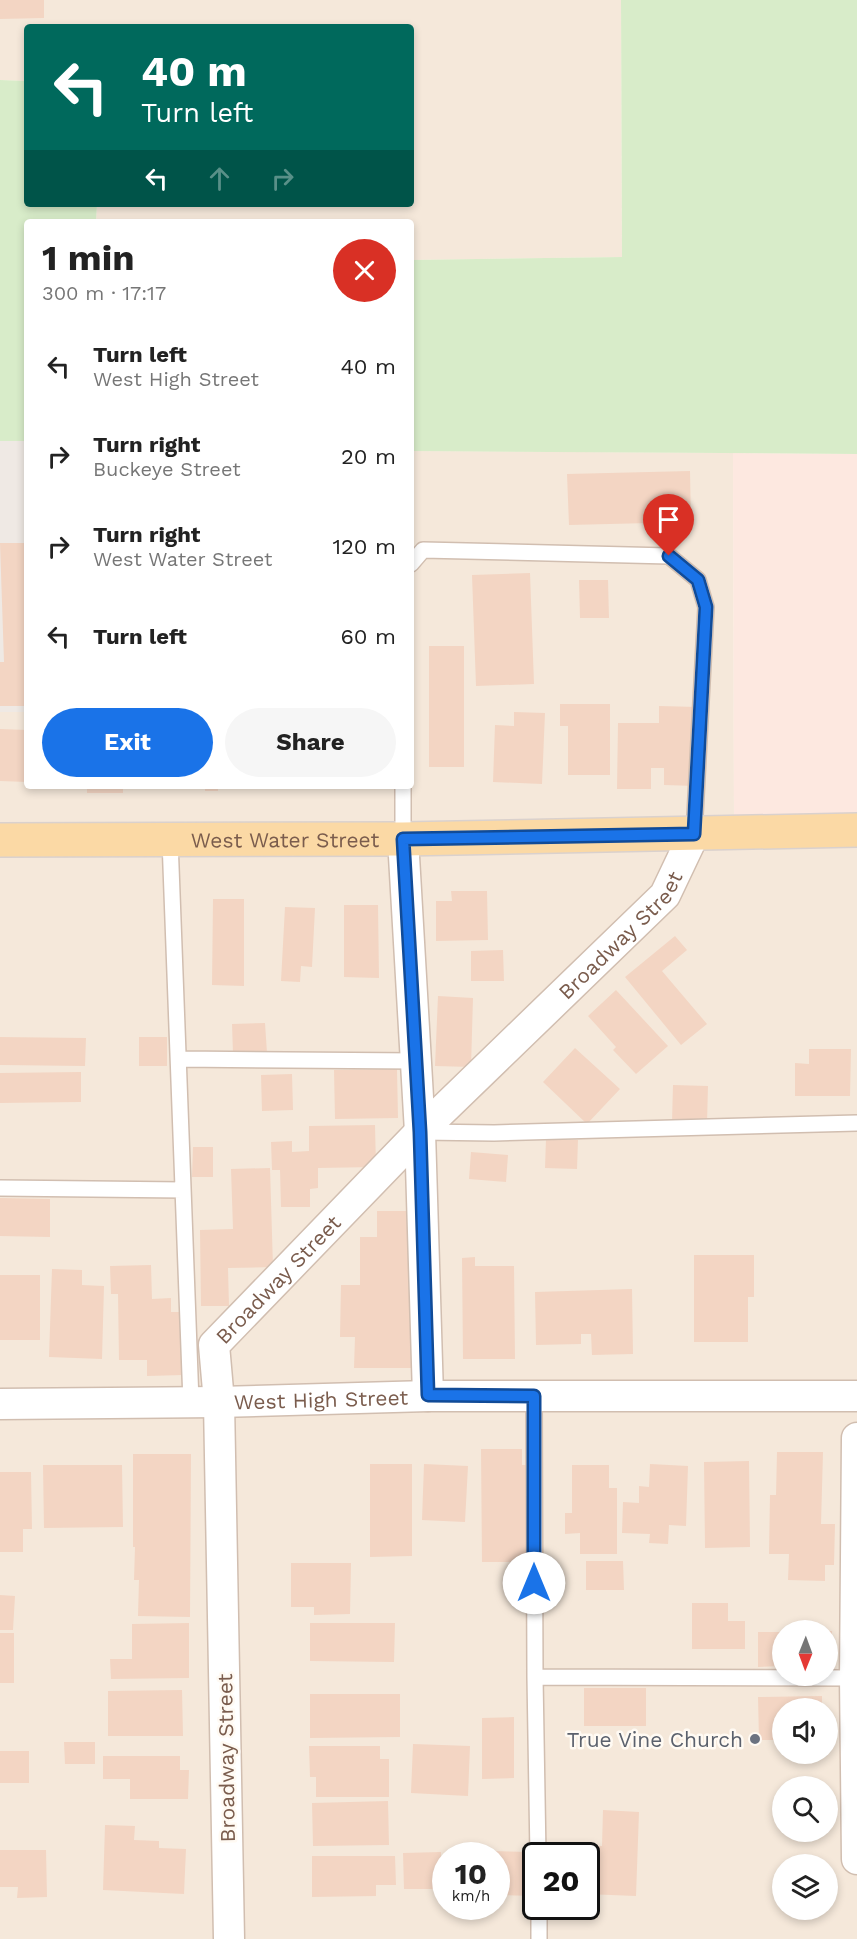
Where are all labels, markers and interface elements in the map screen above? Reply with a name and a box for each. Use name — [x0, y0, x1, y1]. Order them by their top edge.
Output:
text: 40 m — [141, 47, 247, 96]
icon: left — [42, 48, 120, 126]
text: Turn left — [141, 97, 253, 129]
icon: left — [140, 162, 173, 195]
icon: ahead — [203, 162, 236, 195]
icon: right — [266, 162, 299, 195]
text: 1 min — [42, 237, 134, 279]
button: close — [333, 239, 396, 302]
text: 300 m · 17:17 — [42, 281, 166, 305]
text: Turn left — [93, 342, 187, 367]
icon: left — [42, 350, 75, 383]
text: 40 m — [340, 354, 396, 379]
text: West High Street — [93, 367, 259, 391]
text: Turn right — [93, 432, 200, 457]
icon: right — [42, 440, 75, 473]
text: 20 m — [341, 444, 396, 469]
text: Buckeye Street — [93, 457, 241, 481]
pin — [643, 494, 694, 556]
icon: arrive — [652, 503, 685, 536]
text: Turn right — [93, 522, 200, 547]
icon: right — [42, 530, 75, 563]
text: 120 m — [332, 534, 396, 559]
text: West Water Street — [93, 547, 272, 571]
icon: left — [42, 620, 75, 653]
text: Turn left — [93, 624, 187, 649]
text: 60 m — [340, 624, 396, 649]
button: Exit — [42, 708, 213, 777]
button: Share — [225, 708, 396, 777]
street label: West Water Street — [191, 827, 379, 852]
street label: Broadway Street — [553, 867, 687, 1004]
street label: Broadway Street — [210, 1210, 346, 1349]
street label: West High Street — [233, 1384, 409, 1414]
position arrow — [502, 1551, 566, 1615]
north arrow — [772, 1620, 838, 1686]
map controls — [772, 1620, 838, 1920]
street label: Broadway Street — [212, 1673, 240, 1843]
button: sound — [772, 1698, 838, 1764]
place label: True Vine Church — [567, 1727, 743, 1752]
marker: True Vine Church — [748, 1732, 762, 1746]
button: search — [772, 1776, 838, 1842]
speed limit sign: 20 — [522, 1842, 600, 1920]
button: layers — [772, 1854, 838, 1920]
text: 10 — [455, 1856, 487, 1891]
text: km/h — [452, 1887, 490, 1905]

